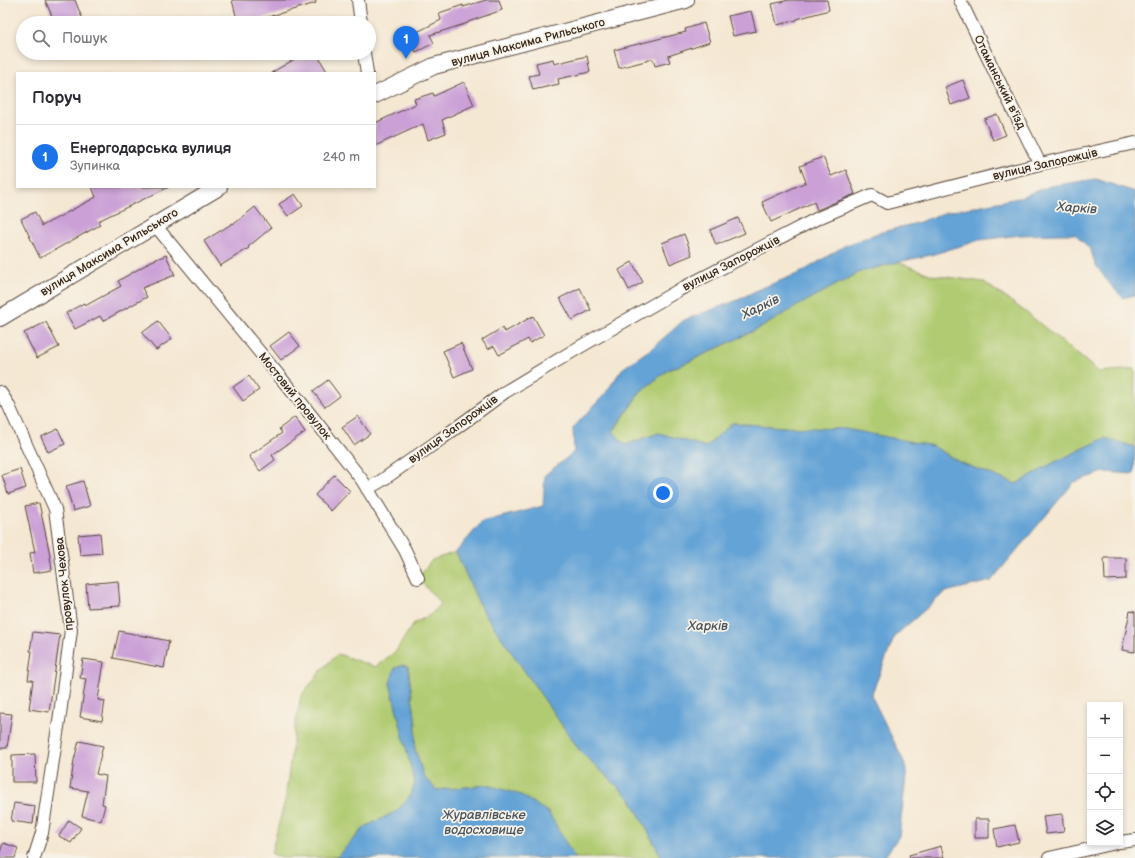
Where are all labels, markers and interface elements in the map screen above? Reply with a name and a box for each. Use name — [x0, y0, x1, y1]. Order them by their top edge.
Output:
street label: вулиця Максима Рильського — [450, 15, 607, 70]
search box — [16, 16, 376, 60]
pin: 1 — [393, 26, 419, 59]
icon: search — [30, 27, 52, 49]
text: Пошук — [62, 29, 108, 48]
street label: Отаманський в'їзд — [970, 33, 1029, 132]
text: Поруч — [32, 88, 82, 108]
text: Енергодарська вулиця — [70, 139, 231, 158]
street label: вулиця Запорожців — [991, 145, 1100, 184]
text: 1 — [42, 149, 48, 165]
text: 240 m — [323, 149, 360, 165]
text: Зупинка — [70, 158, 120, 174]
water label: Харків — [1056, 199, 1098, 217]
street label: вулиця Максима Рильського — [38, 205, 181, 300]
street label: вулиця Запорожців — [680, 232, 783, 294]
water label: Харків — [738, 291, 782, 323]
street label: Мостовий провулок — [255, 350, 335, 444]
street label: вулиця Запорожців — [406, 391, 502, 467]
your location — [653, 483, 673, 503]
street label: провулок Чехова — [52, 536, 77, 632]
water label: Харків — [687, 618, 728, 634]
map controls — [1087, 702, 1123, 846]
button: + — [1087, 702, 1123, 738]
button: − — [1087, 738, 1123, 774]
button: locate — [1087, 774, 1123, 810]
water label: Журавлівське водосховище — [441, 807, 527, 838]
button: layers — [1087, 810, 1123, 846]

